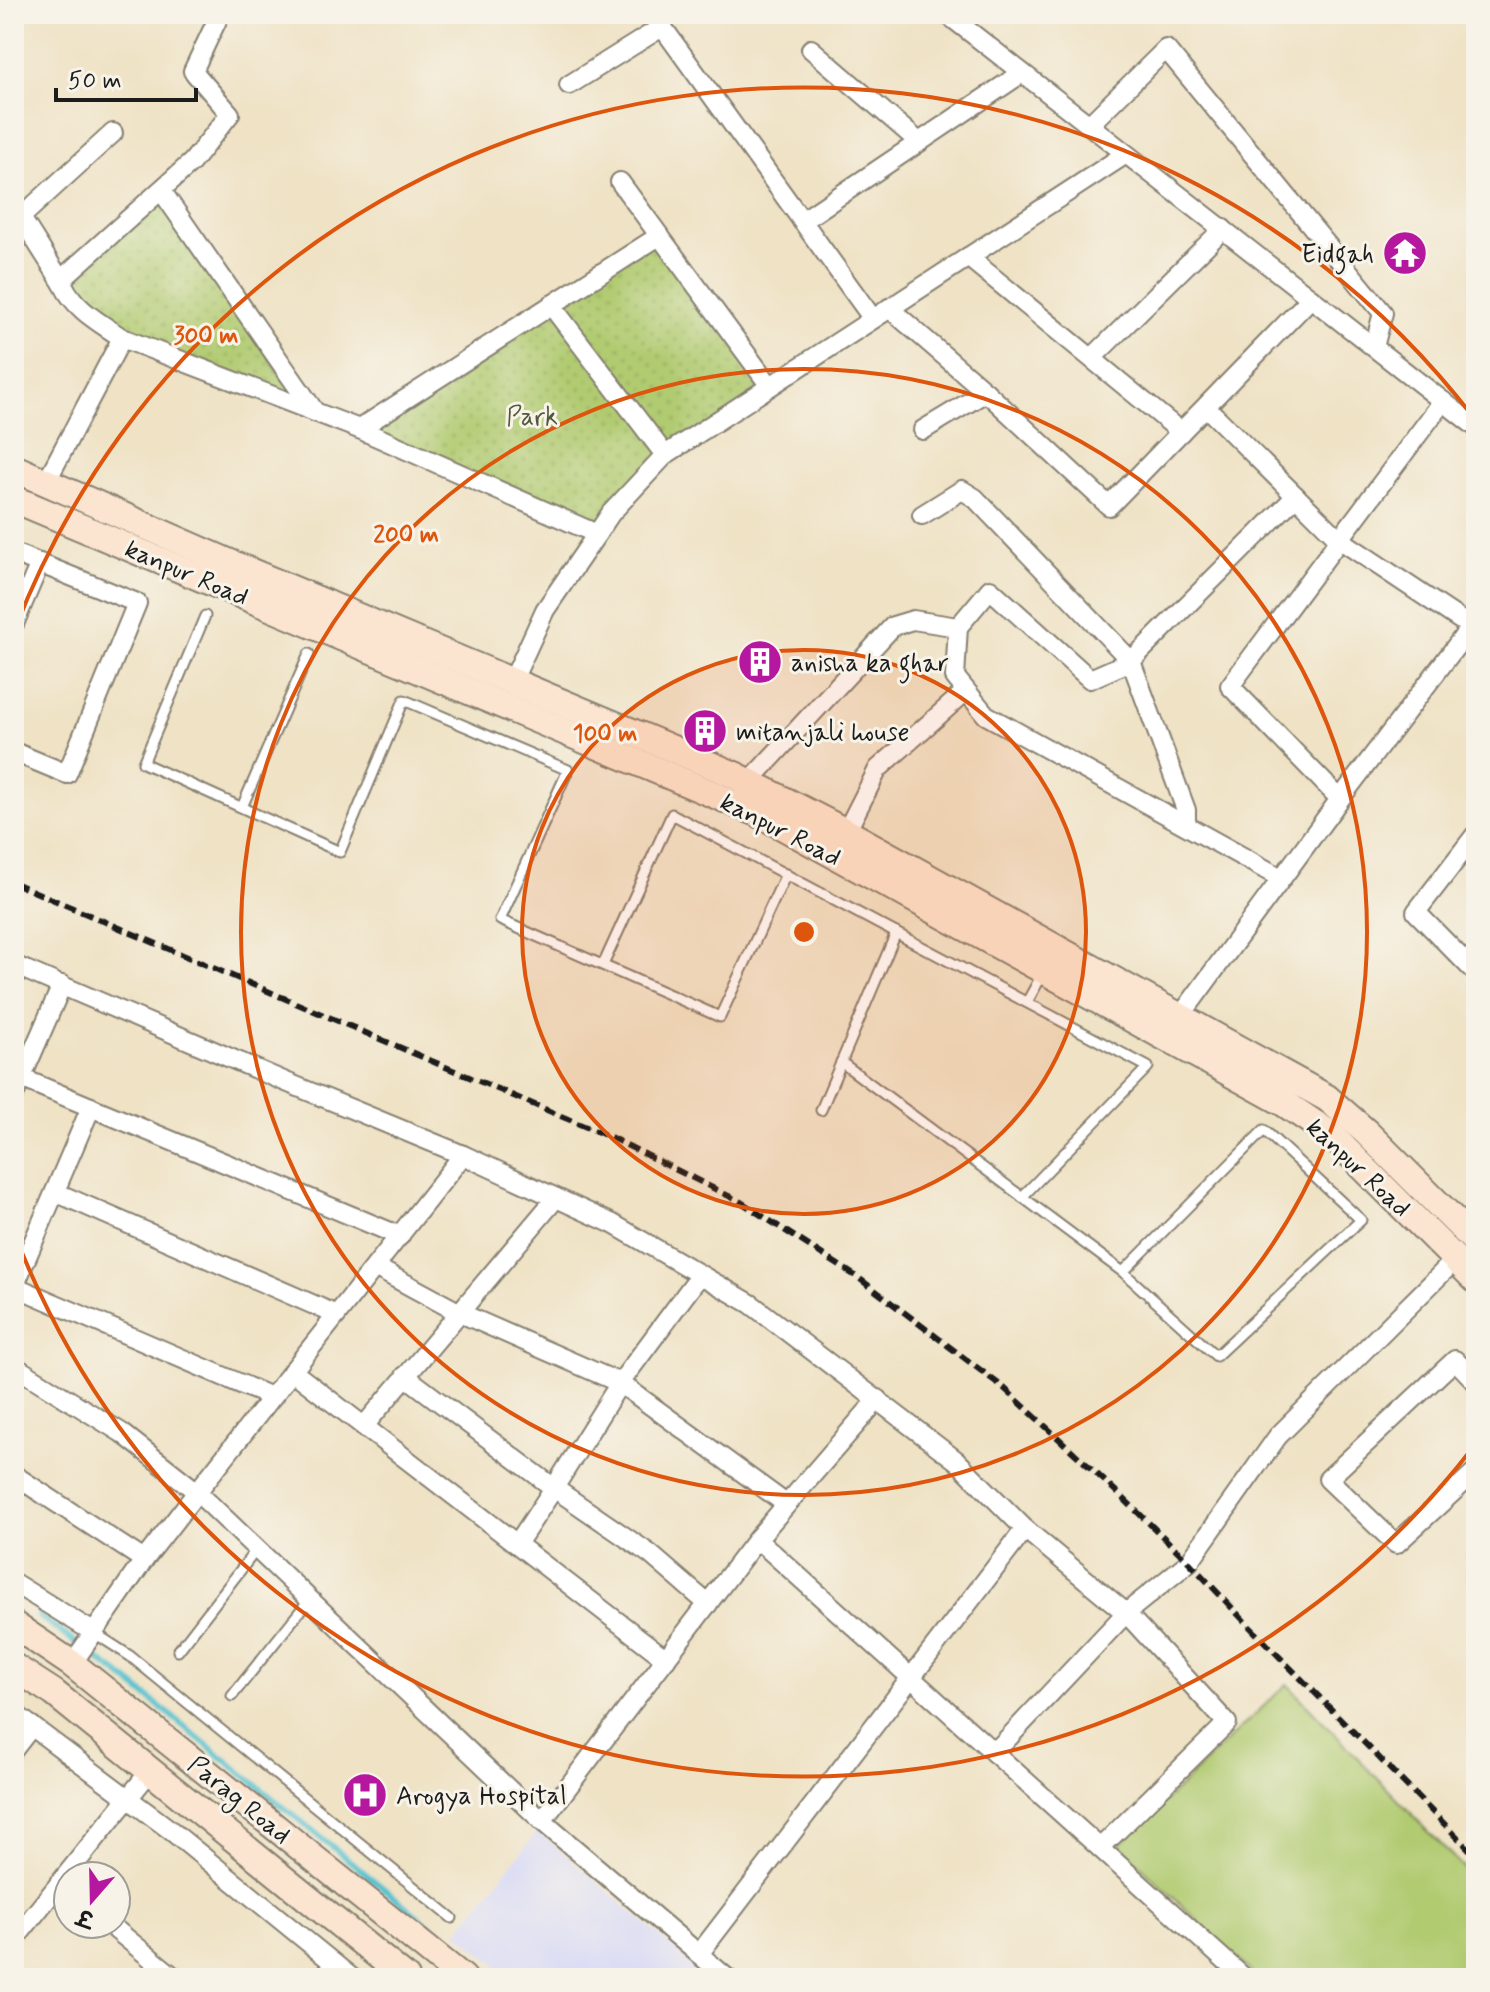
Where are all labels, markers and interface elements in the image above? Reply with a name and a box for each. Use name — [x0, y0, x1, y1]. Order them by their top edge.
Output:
scale bar — [56, 52, 196, 102]
text: 50 m — [68, 66, 122, 97]
temple icon: Eidgah — [1381, 229, 1429, 277]
place label: Eidgah — [1301, 238, 1374, 275]
text: 300 m — [174, 321, 238, 352]
park label: Park — [506, 401, 558, 435]
text: 200 m — [373, 520, 439, 551]
street label: kanpur Road — [119, 533, 253, 615]
building icon: anisha ka ghar — [736, 638, 784, 686]
place label: anisha ka ghar — [791, 647, 949, 684]
building icon: mitanjali house — [681, 707, 729, 755]
place label: mitanjali house — [736, 716, 910, 750]
text: 100 m — [573, 719, 637, 750]
street label: kanpur Road — [714, 786, 846, 876]
centre of rings — [790, 918, 818, 946]
street label: kanpur Road — [1298, 1111, 1417, 1226]
street label: Parag Road — [179, 1749, 297, 1854]
hospital icon: Arogya Hospital — [341, 1771, 389, 1819]
place label: Arogya Hospital — [396, 1780, 567, 1814]
north arrow — [52, 1860, 132, 1940]
text: उ — [72, 1900, 99, 1933]

